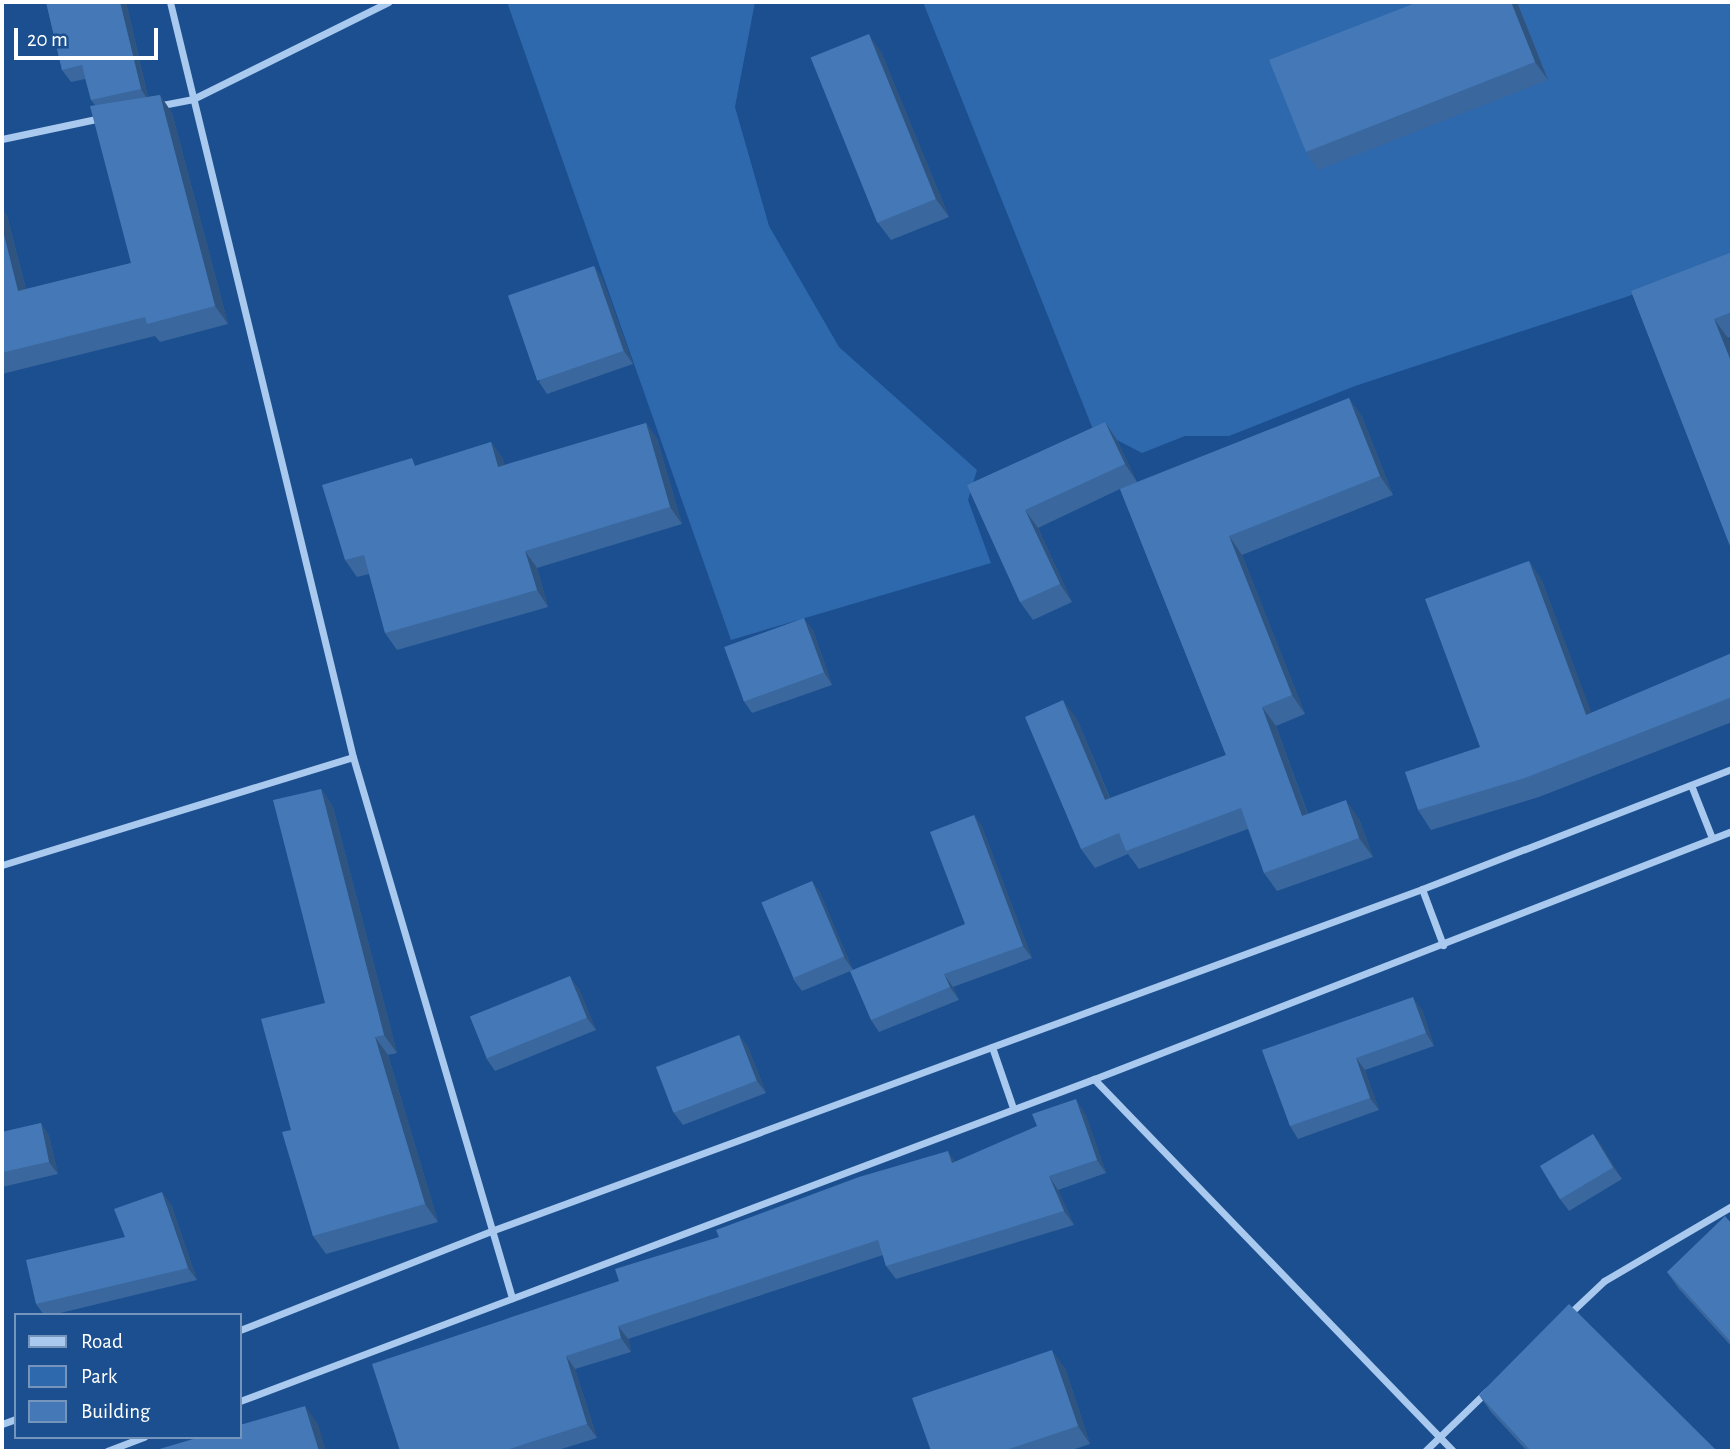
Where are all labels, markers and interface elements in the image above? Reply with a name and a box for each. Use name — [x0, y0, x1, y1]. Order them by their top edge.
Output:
scale bar — [18, 14, 161, 58]
text: 20 m — [27, 29, 68, 50]
legend — [14, 1313, 242, 1439]
text: Road — [81, 1331, 123, 1352]
text: Park — [81, 1366, 117, 1387]
text: Building — [81, 1401, 150, 1422]

